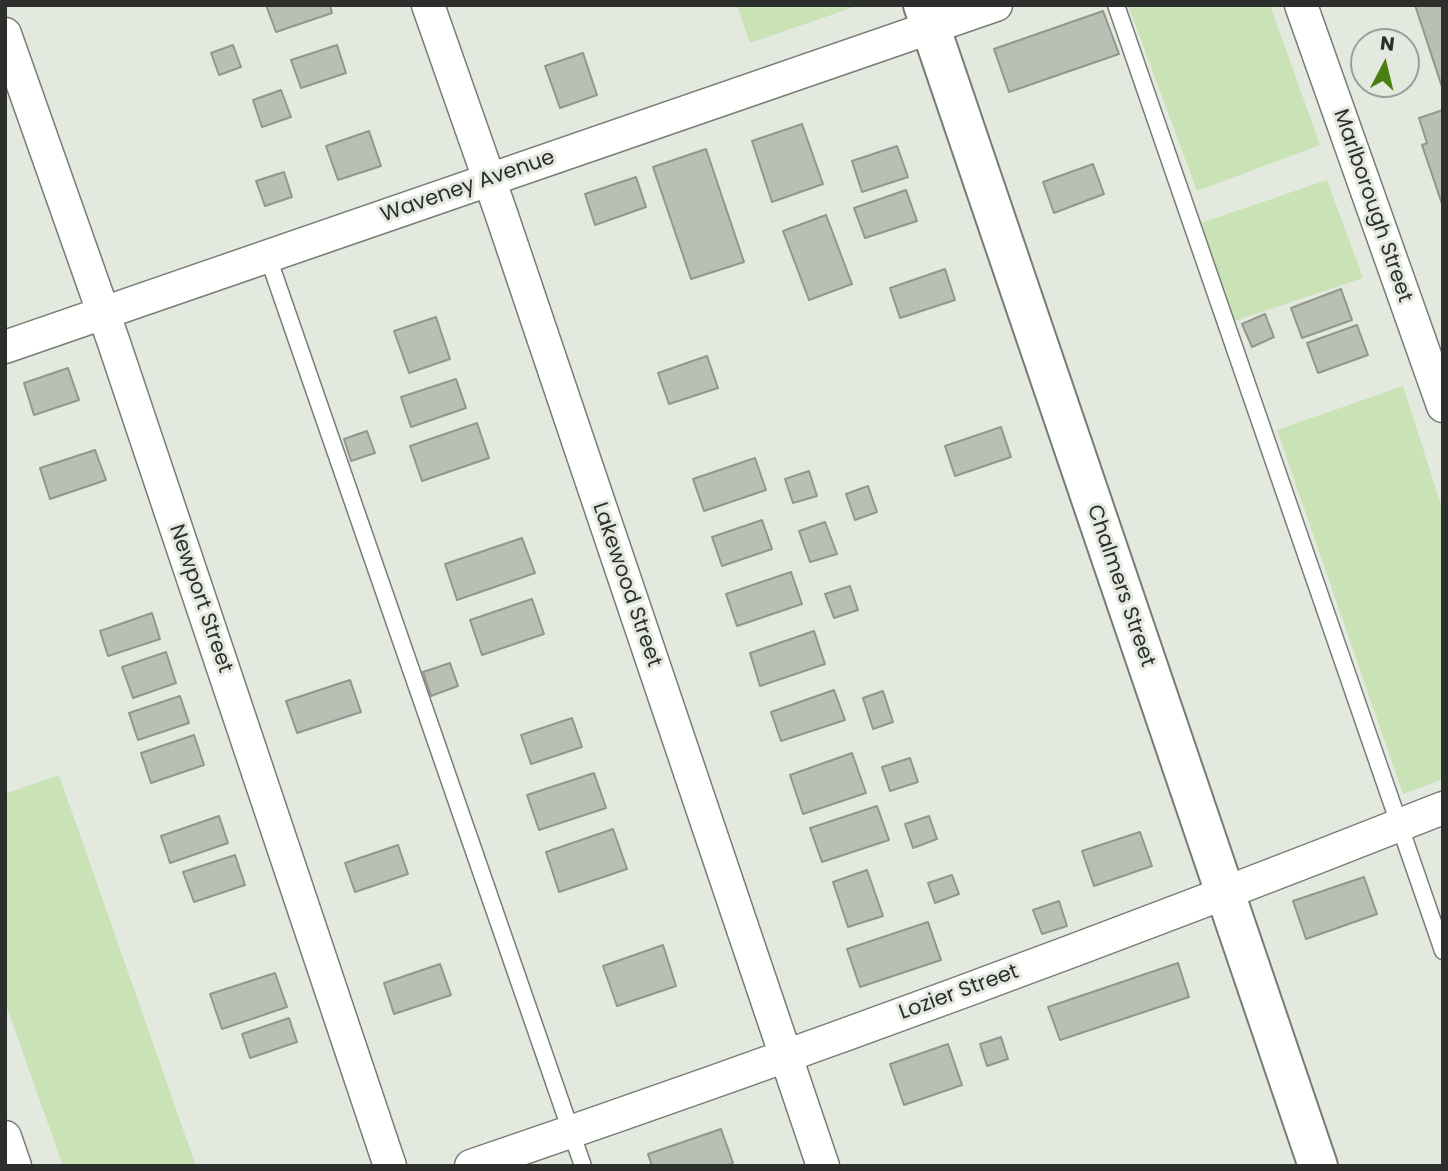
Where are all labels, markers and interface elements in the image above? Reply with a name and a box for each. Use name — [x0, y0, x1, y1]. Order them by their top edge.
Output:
north arrow — [1350, 28, 1420, 98]
text: N — [1379, 29, 1396, 58]
street label: Marlborough Street — [1327, 106, 1417, 306]
street label: Waveney Avenue — [378, 145, 558, 229]
street label: Lakewood Street — [586, 499, 666, 671]
street label: Chalmers Street — [1080, 502, 1160, 670]
street label: Newport Street — [163, 522, 237, 676]
street label: Lozier Street — [896, 960, 1022, 1026]

